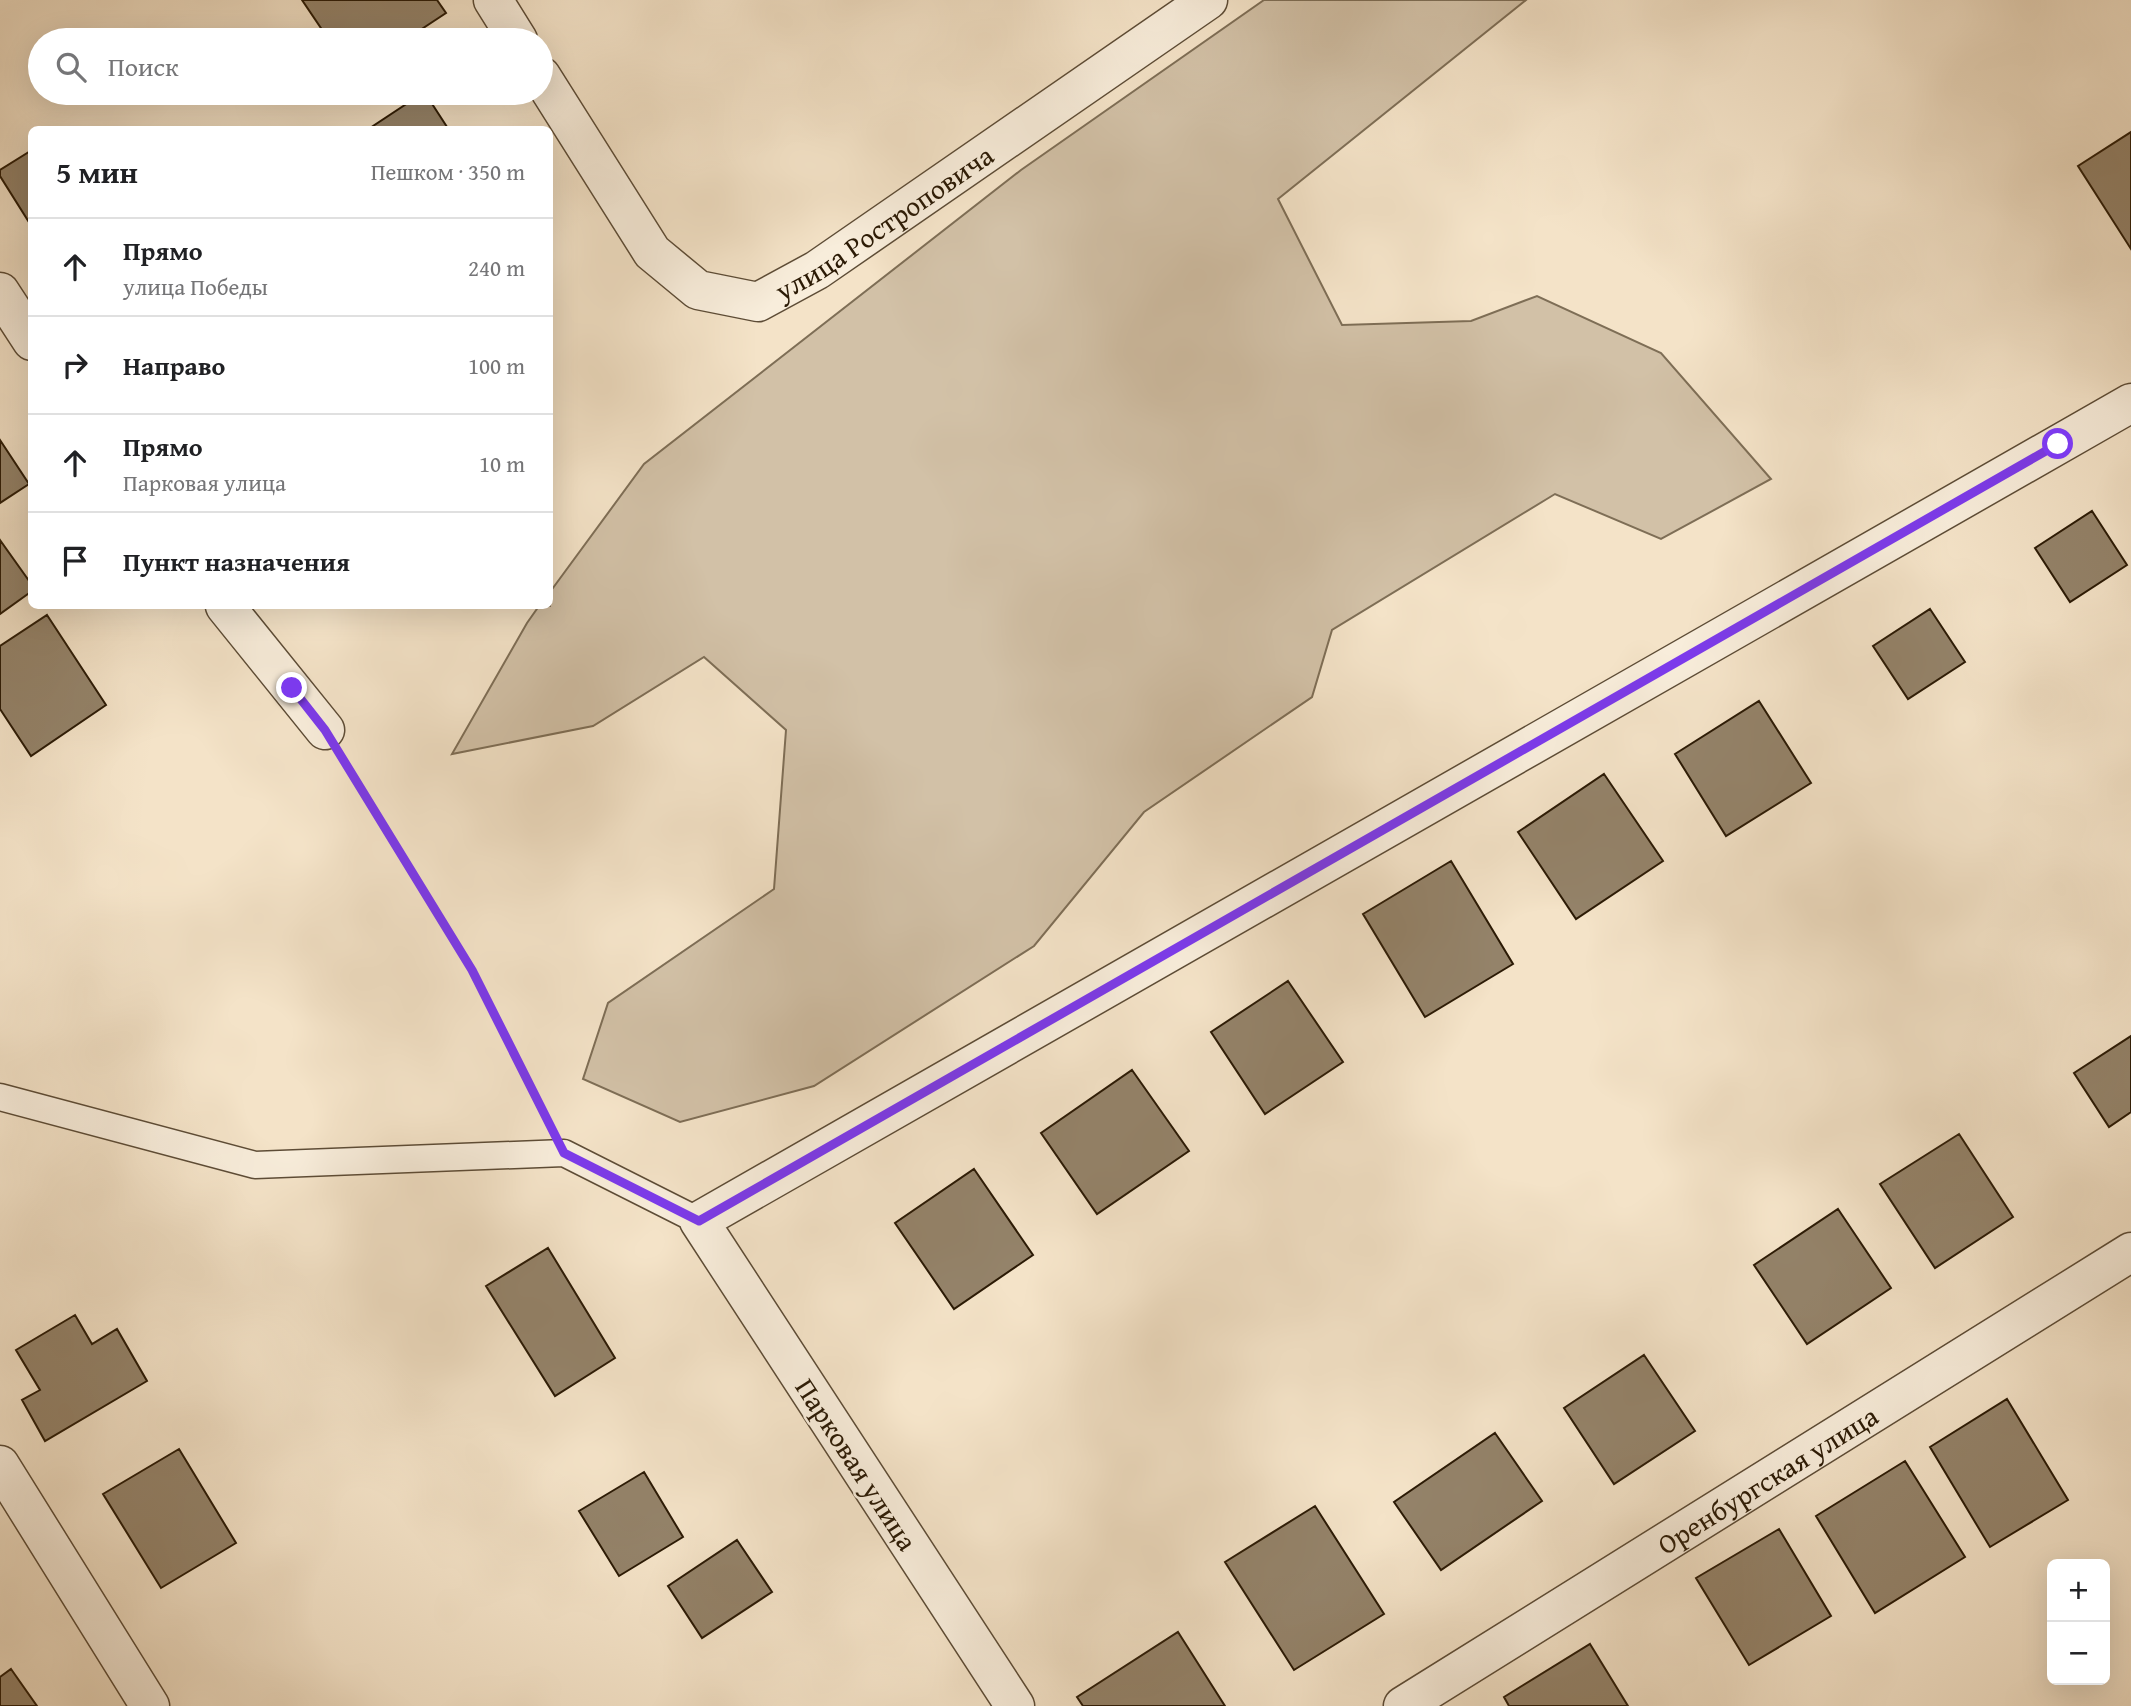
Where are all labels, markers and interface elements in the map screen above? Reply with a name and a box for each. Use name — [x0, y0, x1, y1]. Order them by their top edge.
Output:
search box — [28, 28, 553, 105]
text: Поиск — [108, 47, 179, 86]
icon: search — [52, 48, 90, 86]
street label: улица Ростроповича — [766, 134, 1002, 310]
text: 5 мин — [56, 150, 138, 194]
text: Пешком · 350 m — [371, 155, 525, 188]
text: Прямо — [123, 231, 203, 270]
icon: ahead — [56, 248, 94, 286]
text: 240 m — [468, 251, 525, 284]
text: улица Победы — [123, 270, 268, 303]
icon: right — [56, 346, 94, 384]
text: Направо — [123, 346, 225, 385]
text: 100 m — [468, 349, 525, 382]
text: Прямо — [123, 427, 203, 466]
route start — [2042, 428, 2073, 459]
icon: ahead — [56, 444, 94, 482]
text: 10 m — [479, 447, 525, 480]
text: Парковая улица — [123, 466, 286, 499]
icon: arrive — [56, 542, 94, 580]
text: Пункт назначения — [123, 542, 350, 581]
route end — [276, 672, 307, 703]
street label: Парковая улица — [786, 1370, 929, 1559]
street label: Оренбургская улица — [1649, 1394, 1886, 1563]
map controls — [2047, 1559, 2110, 1685]
button: + — [2047, 1559, 2110, 1622]
button: − — [2047, 1622, 2110, 1685]

